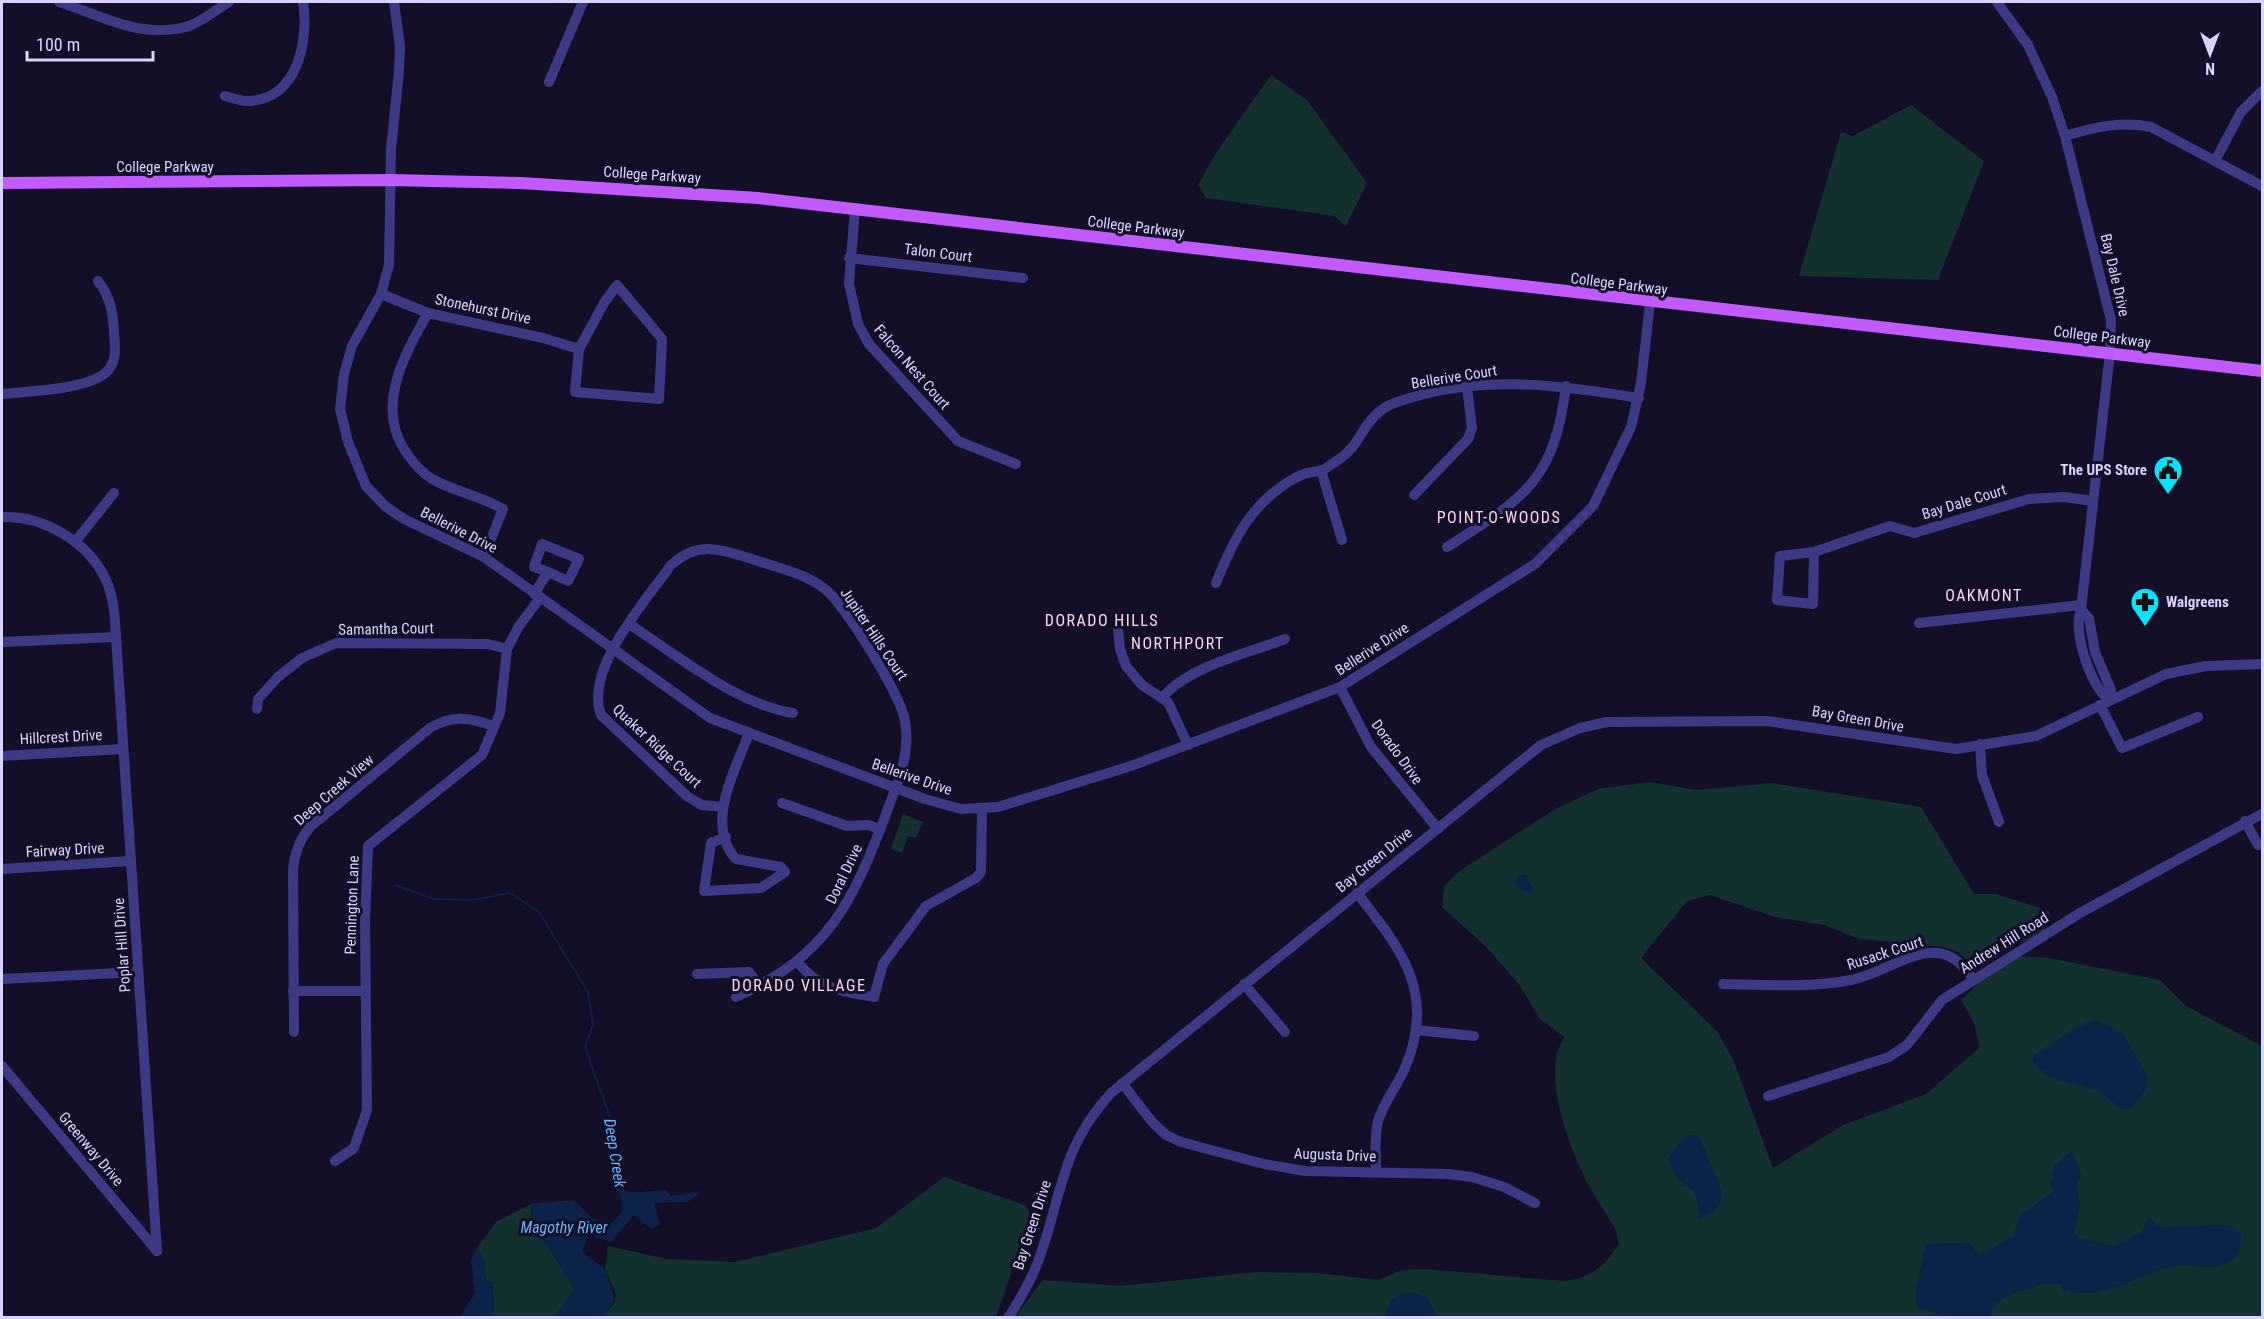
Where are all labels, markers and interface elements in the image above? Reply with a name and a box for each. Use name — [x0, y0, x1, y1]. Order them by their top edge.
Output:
scale bar — [27, 24, 153, 62]
north arrow — [2180, 24, 2240, 84]
text: 100 m — [36, 34, 80, 55]
text: N — [2205, 59, 2215, 78]
street label: College Parkway — [116, 158, 214, 176]
street label: College Parkway — [603, 163, 701, 187]
street label: College Parkway — [1086, 212, 1186, 242]
street label: Bay Dale Drive — [2097, 232, 2133, 318]
street label: Talon Court — [903, 240, 973, 266]
street label: College Parkway — [1569, 269, 1669, 299]
street label: Stonehurst Drive — [433, 290, 533, 328]
street label: Falcon Nest Court — [870, 321, 954, 413]
street label: College Parkway — [2052, 322, 2152, 352]
street label: Bellerive Court — [1410, 361, 1498, 393]
public building icon: The UPS Store — [2152, 454, 2184, 496]
place label: The UPS Store — [2060, 461, 2147, 479]
street label: Bay Dale Court — [1920, 481, 2008, 523]
street label: Bellerive Drive — [418, 503, 500, 557]
district label: POINT-O-WOODS — [1437, 508, 1561, 527]
street label: Jupiter Hills Court — [837, 584, 911, 684]
district label: OAKMONT — [1945, 586, 2023, 605]
pharmacy icon: Walgreens — [2129, 586, 2161, 628]
place label: Walgreens — [2166, 593, 2229, 611]
district label: DORADO HILLS — [1045, 611, 1159, 630]
street label: Samantha Court — [338, 619, 434, 639]
street label: Bellerive Drive — [1332, 619, 1412, 679]
district label: NORTHPORT — [1131, 634, 1225, 653]
street label: Quaker Ridge Court — [609, 700, 705, 792]
street label: Bay Green Drive — [1811, 702, 1905, 736]
street label: Dorado Drive — [1367, 716, 1427, 788]
street label: Hillcrest Drive — [19, 726, 103, 748]
street label: Deep Creek View — [291, 750, 378, 829]
street label: Bellerive Drive — [869, 755, 955, 799]
street label: Bay Green Drive — [1332, 824, 1416, 896]
street label: Fairway Drive — [25, 839, 105, 861]
street label: Doral Drive — [822, 841, 866, 907]
street label: Pennington Lane — [341, 855, 363, 955]
street label: Poplar Hill Drive — [110, 897, 134, 993]
street label: Andrew Hill Road — [1956, 909, 2052, 977]
street label: Rusack Court — [1845, 932, 1925, 974]
district label: DORADO VILLAGE — [732, 976, 866, 995]
street label: Greenway Drive — [55, 1108, 127, 1190]
water label: Deep Creek — [600, 1117, 630, 1190]
street label: Augusta Drive — [1294, 1145, 1376, 1165]
street label: Bay Green Drive — [1009, 1178, 1055, 1272]
water label: Magothy River — [520, 1218, 609, 1237]

